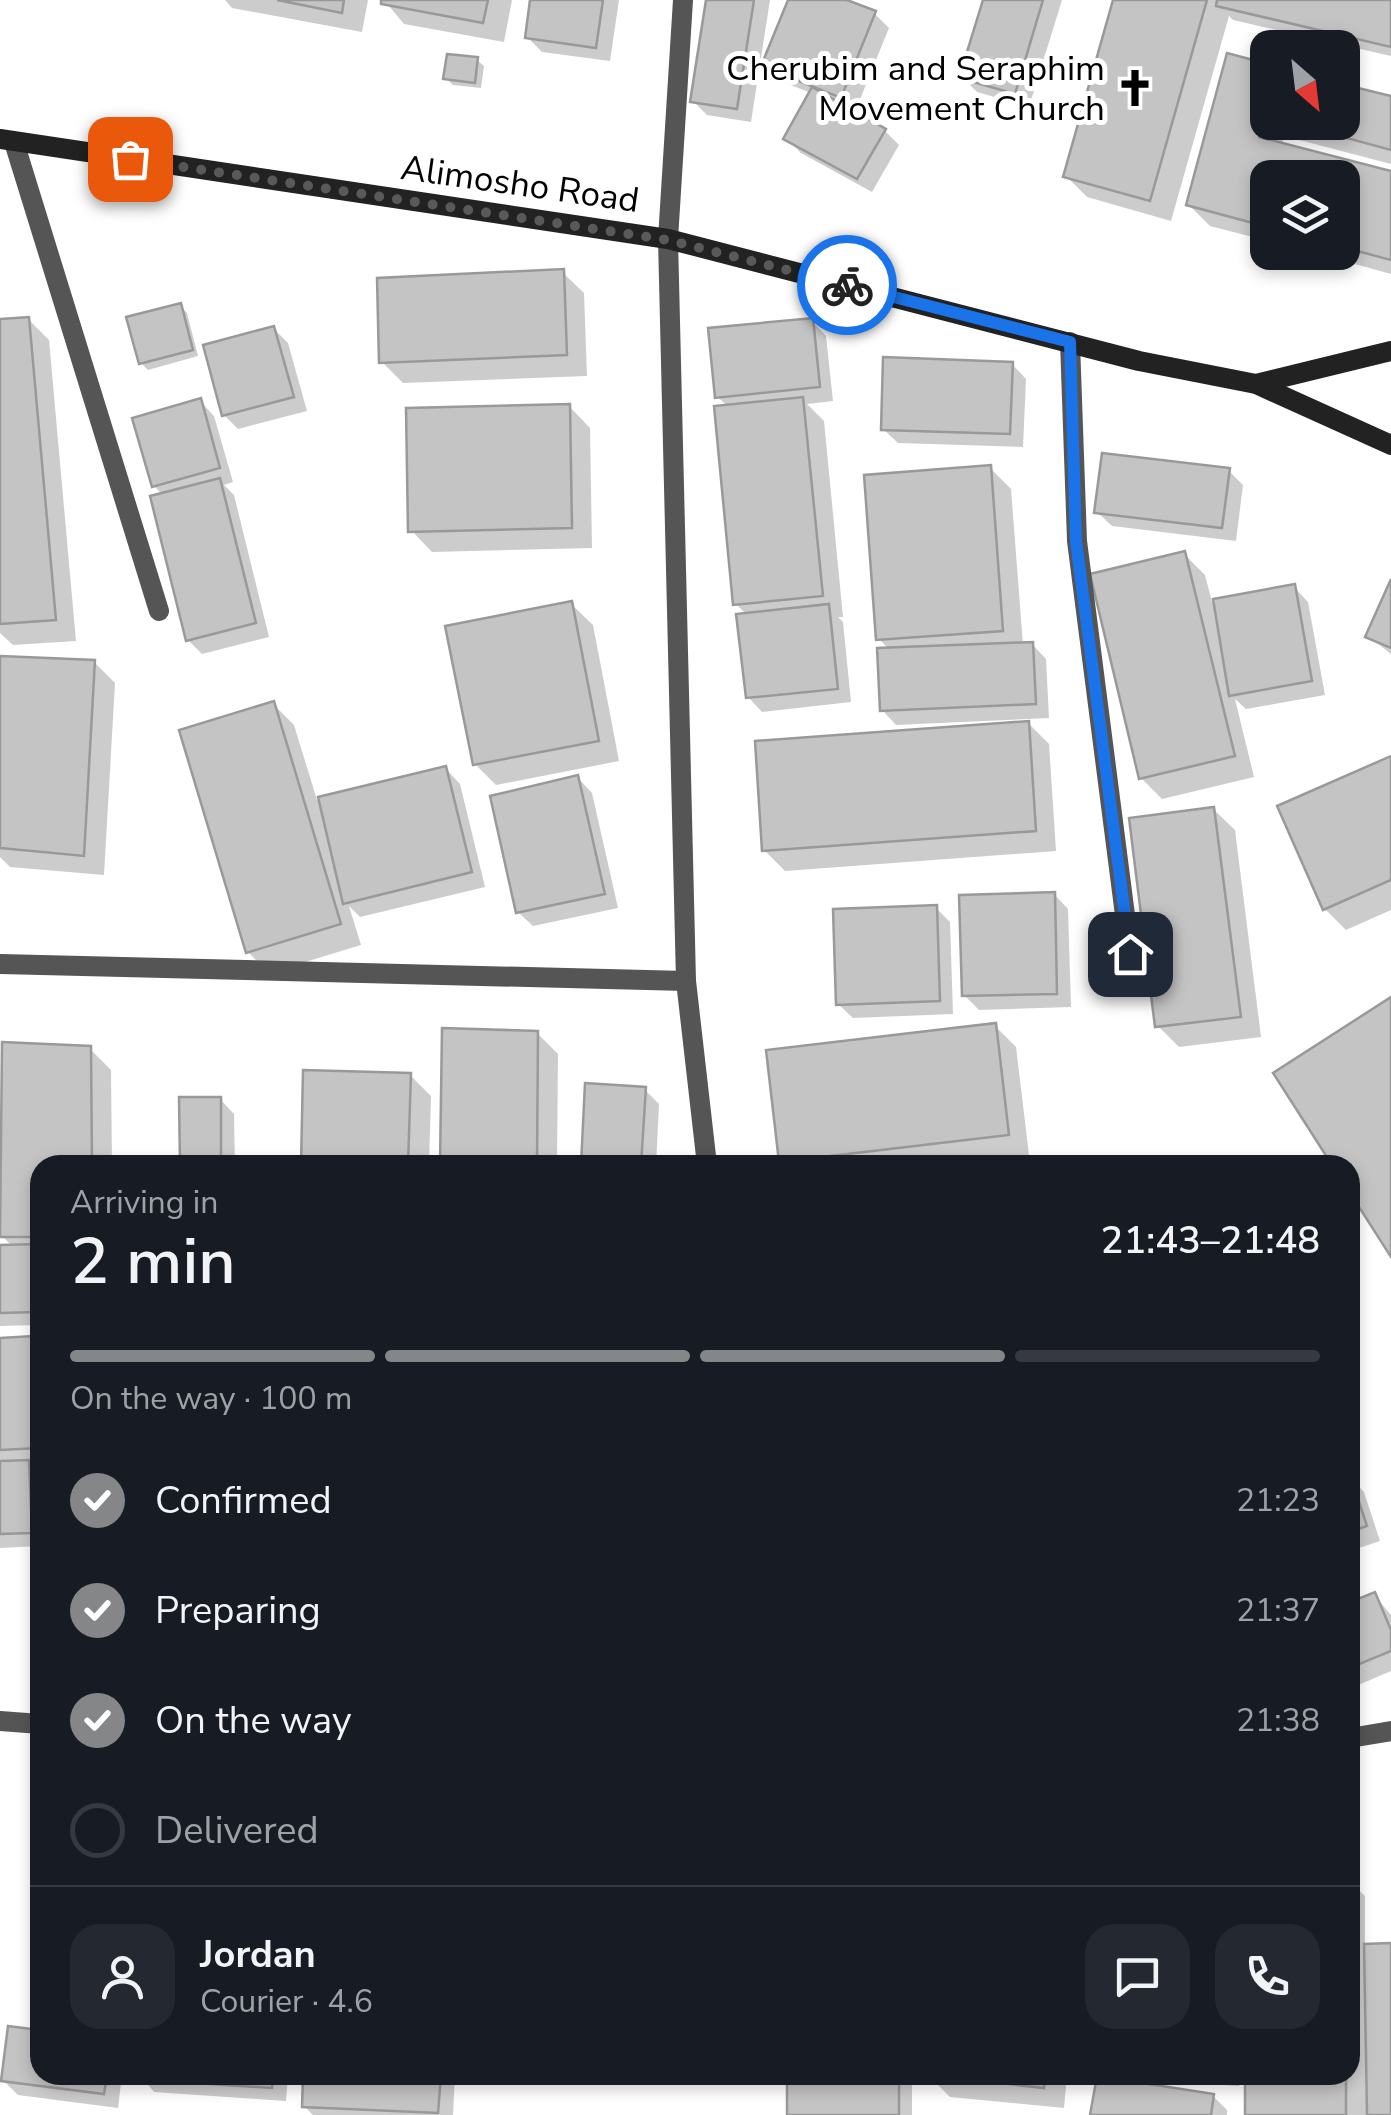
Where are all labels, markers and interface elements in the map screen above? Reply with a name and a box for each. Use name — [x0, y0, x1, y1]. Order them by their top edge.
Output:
north arrow — [1250, 30, 1360, 140]
map controls — [1250, 30, 1360, 270]
place label: Cherubim and Seraphim Movement Church — [726, 45, 1105, 132]
church icon: Cherubim and Seraphim Movement Church — [1114, 67, 1156, 109]
pin — [88, 117, 173, 202]
icon: bag — [103, 132, 158, 187]
street label: Alimosho Road — [398, 144, 642, 224]
button: layers — [1250, 160, 1360, 270]
courier — [797, 235, 897, 335]
icon: bike — [820, 258, 875, 313]
pin — [1088, 912, 1173, 997]
icon: home — [1103, 927, 1158, 982]
text: Arriving in — [70, 1181, 218, 1224]
text: 21:43–21:48 — [1101, 1215, 1320, 1266]
text: 2 min — [70, 1217, 236, 1306]
text: On the way · 100 m — [70, 1377, 352, 1420]
icon: check — [70, 1473, 125, 1528]
text: Confirmed — [155, 1475, 332, 1526]
text: 21:23 — [1236, 1479, 1320, 1522]
icon: check — [70, 1583, 125, 1638]
text: Preparing — [155, 1585, 321, 1636]
text: 21:37 — [1236, 1589, 1320, 1632]
icon: check — [70, 1693, 125, 1748]
text: On the way — [155, 1695, 351, 1746]
text: 21:38 — [1236, 1699, 1320, 1742]
text: Delivered — [155, 1805, 319, 1856]
button: person — [70, 1924, 175, 2029]
button: chat — [1085, 1924, 1190, 2029]
button: phone — [1215, 1924, 1320, 2029]
text: Jordan — [200, 1929, 316, 1980]
text: Courier · 4.6 — [200, 1980, 373, 2023]

